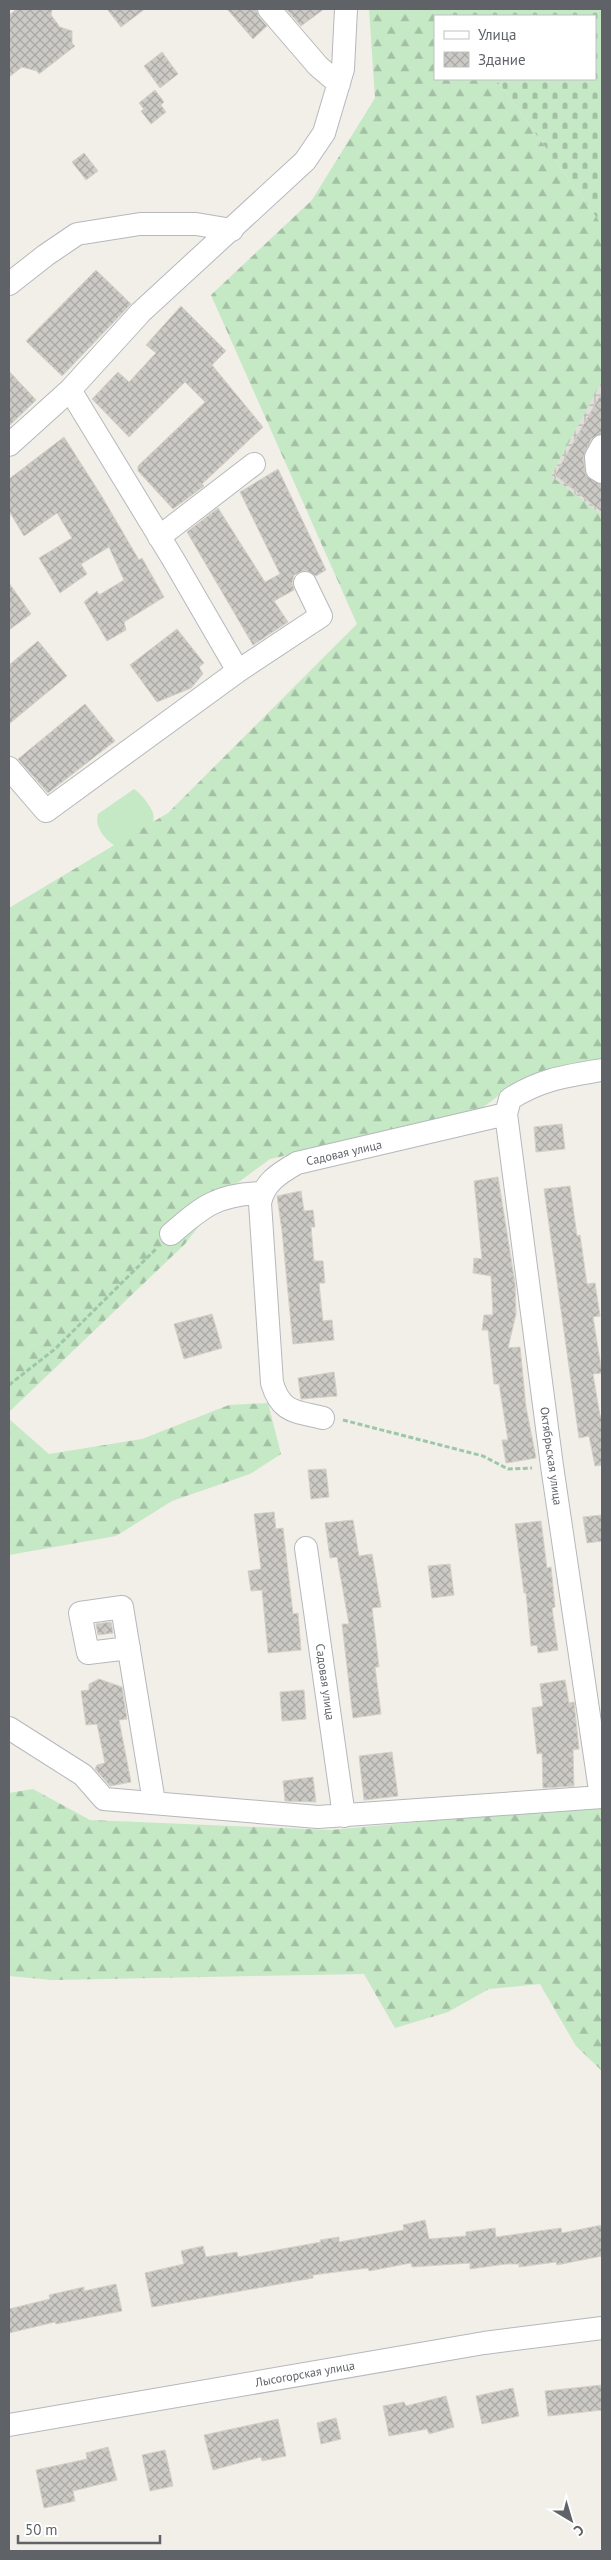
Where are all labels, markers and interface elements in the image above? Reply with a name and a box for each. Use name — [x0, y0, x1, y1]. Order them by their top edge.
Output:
legend — [434, 15, 596, 80]
text: Улица — [478, 25, 516, 44]
text: Здание — [478, 50, 526, 69]
street label: Садовая улица — [305, 1137, 383, 1168]
street label: Октябрьская улица — [537, 1406, 566, 1506]
street label: Садовая улица — [313, 1643, 338, 1721]
street label: Лысогорская улица — [253, 2357, 356, 2390]
north arrow — [546, 2495, 596, 2545]
scale bar — [18, 2512, 160, 2544]
text: 50 m — [25, 2520, 58, 2539]
text: С — [570, 2521, 588, 2540]

